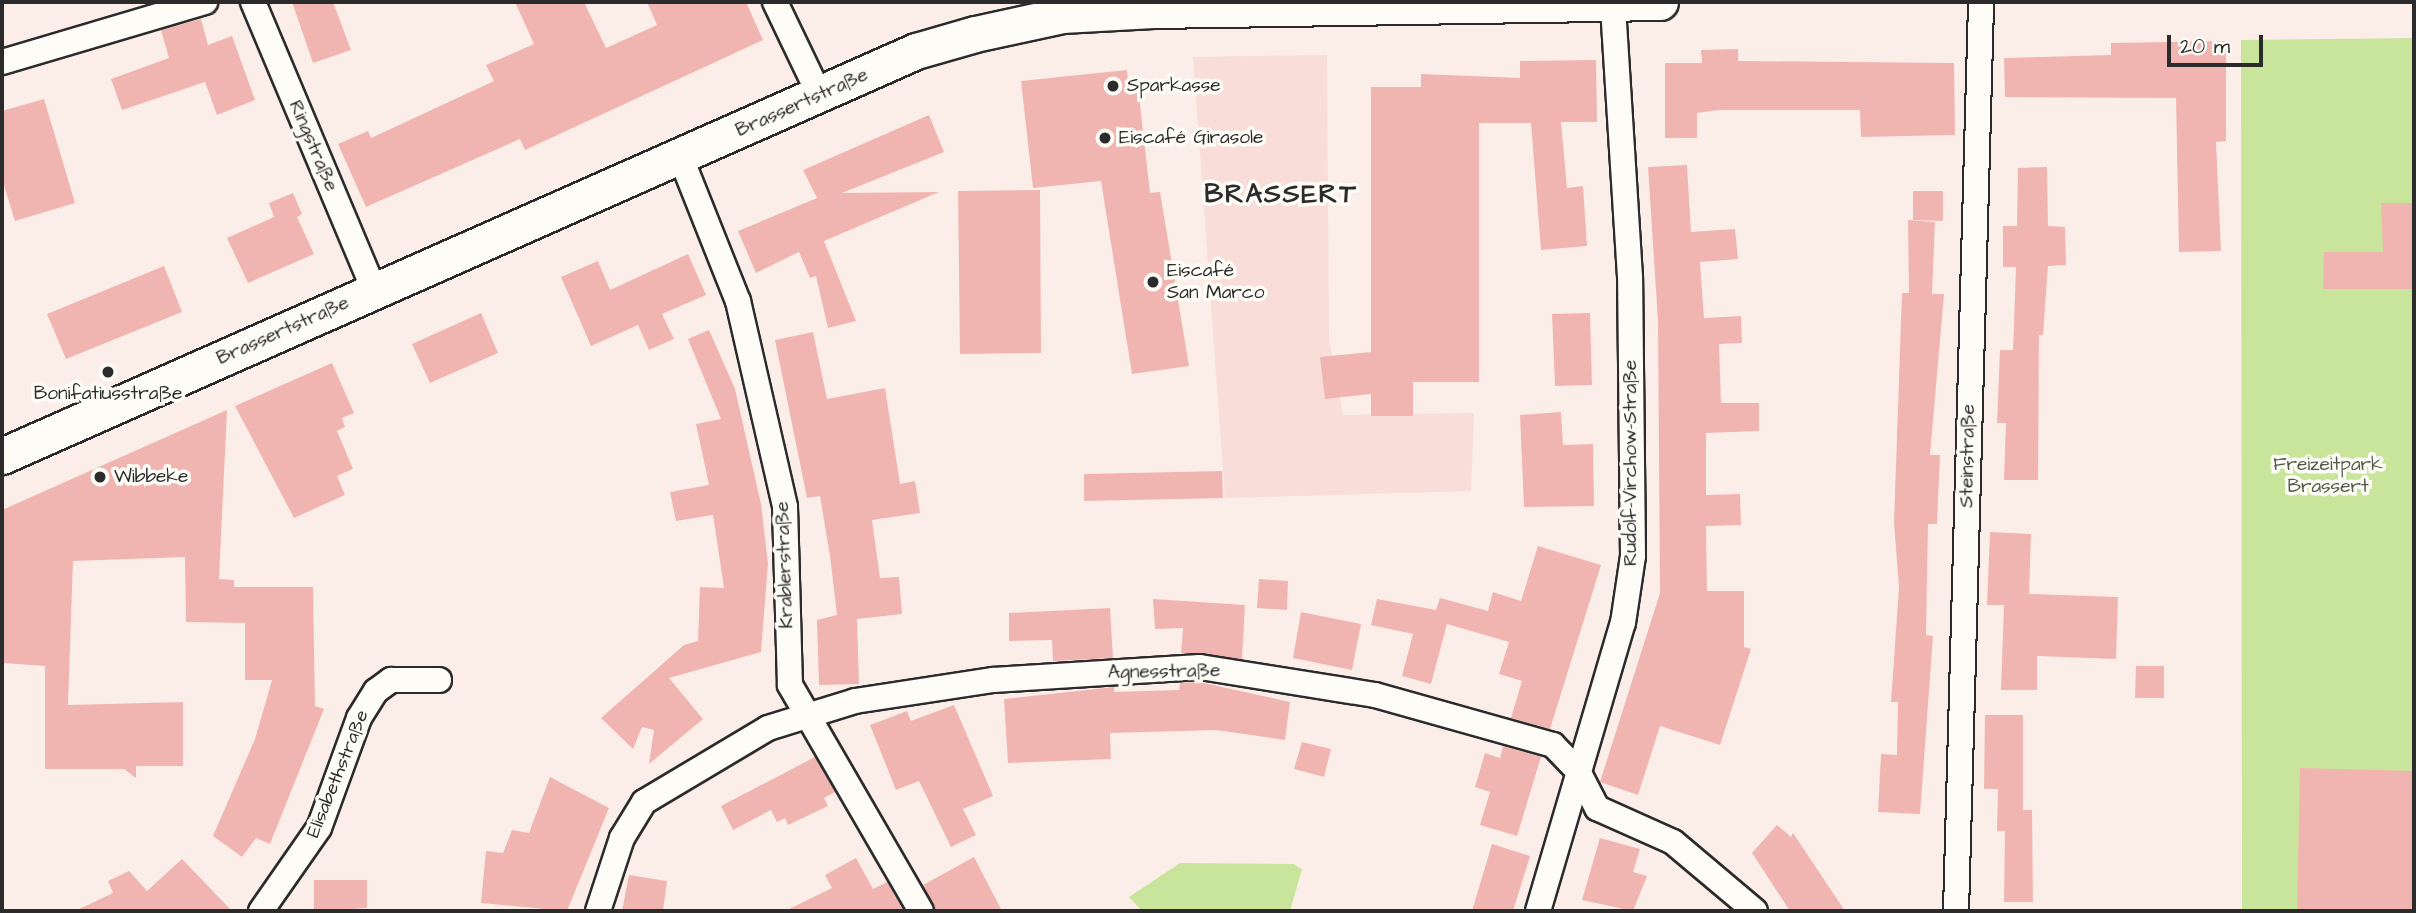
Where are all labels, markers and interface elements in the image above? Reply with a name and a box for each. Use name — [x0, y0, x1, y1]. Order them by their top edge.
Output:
scale bar — [2171, 21, 2267, 65]
text: 20 m — [2180, 32, 2230, 61]
street label: Brassertstraße — [732, 64, 872, 142]
place label: Sparkasse — [1127, 75, 1221, 97]
marker: Sparkasse — [1105, 78, 1121, 94]
street label: Ringstraße — [284, 97, 342, 195]
place label: Eiscafé Girasole — [1119, 127, 1263, 149]
marker: Eiscafé Girasole — [1097, 130, 1113, 146]
district label: BRASSERT — [1205, 179, 1357, 211]
place label: Eiscafé San Marco — [1167, 260, 1265, 304]
marker: Eiscafé San Marco — [1145, 274, 1161, 290]
street label: Brassertstraße — [213, 292, 353, 370]
street label: Rudolf-Virchow-Straße — [1620, 360, 1642, 566]
marker: Bonifatiusstraße — [100, 364, 116, 380]
place label: Bonifatiusstraße — [34, 383, 182, 405]
street label: Steinstraße — [1956, 404, 1980, 508]
park label: Freizeitpark Brassert — [2273, 454, 2383, 498]
place label: Wibbeke — [114, 466, 188, 488]
marker: Wibbeke — [92, 469, 108, 485]
street label: Krablerstraße — [771, 501, 799, 629]
street label: Agnesstraße — [1108, 660, 1220, 684]
street label: Elisabethstraße — [302, 707, 374, 841]

